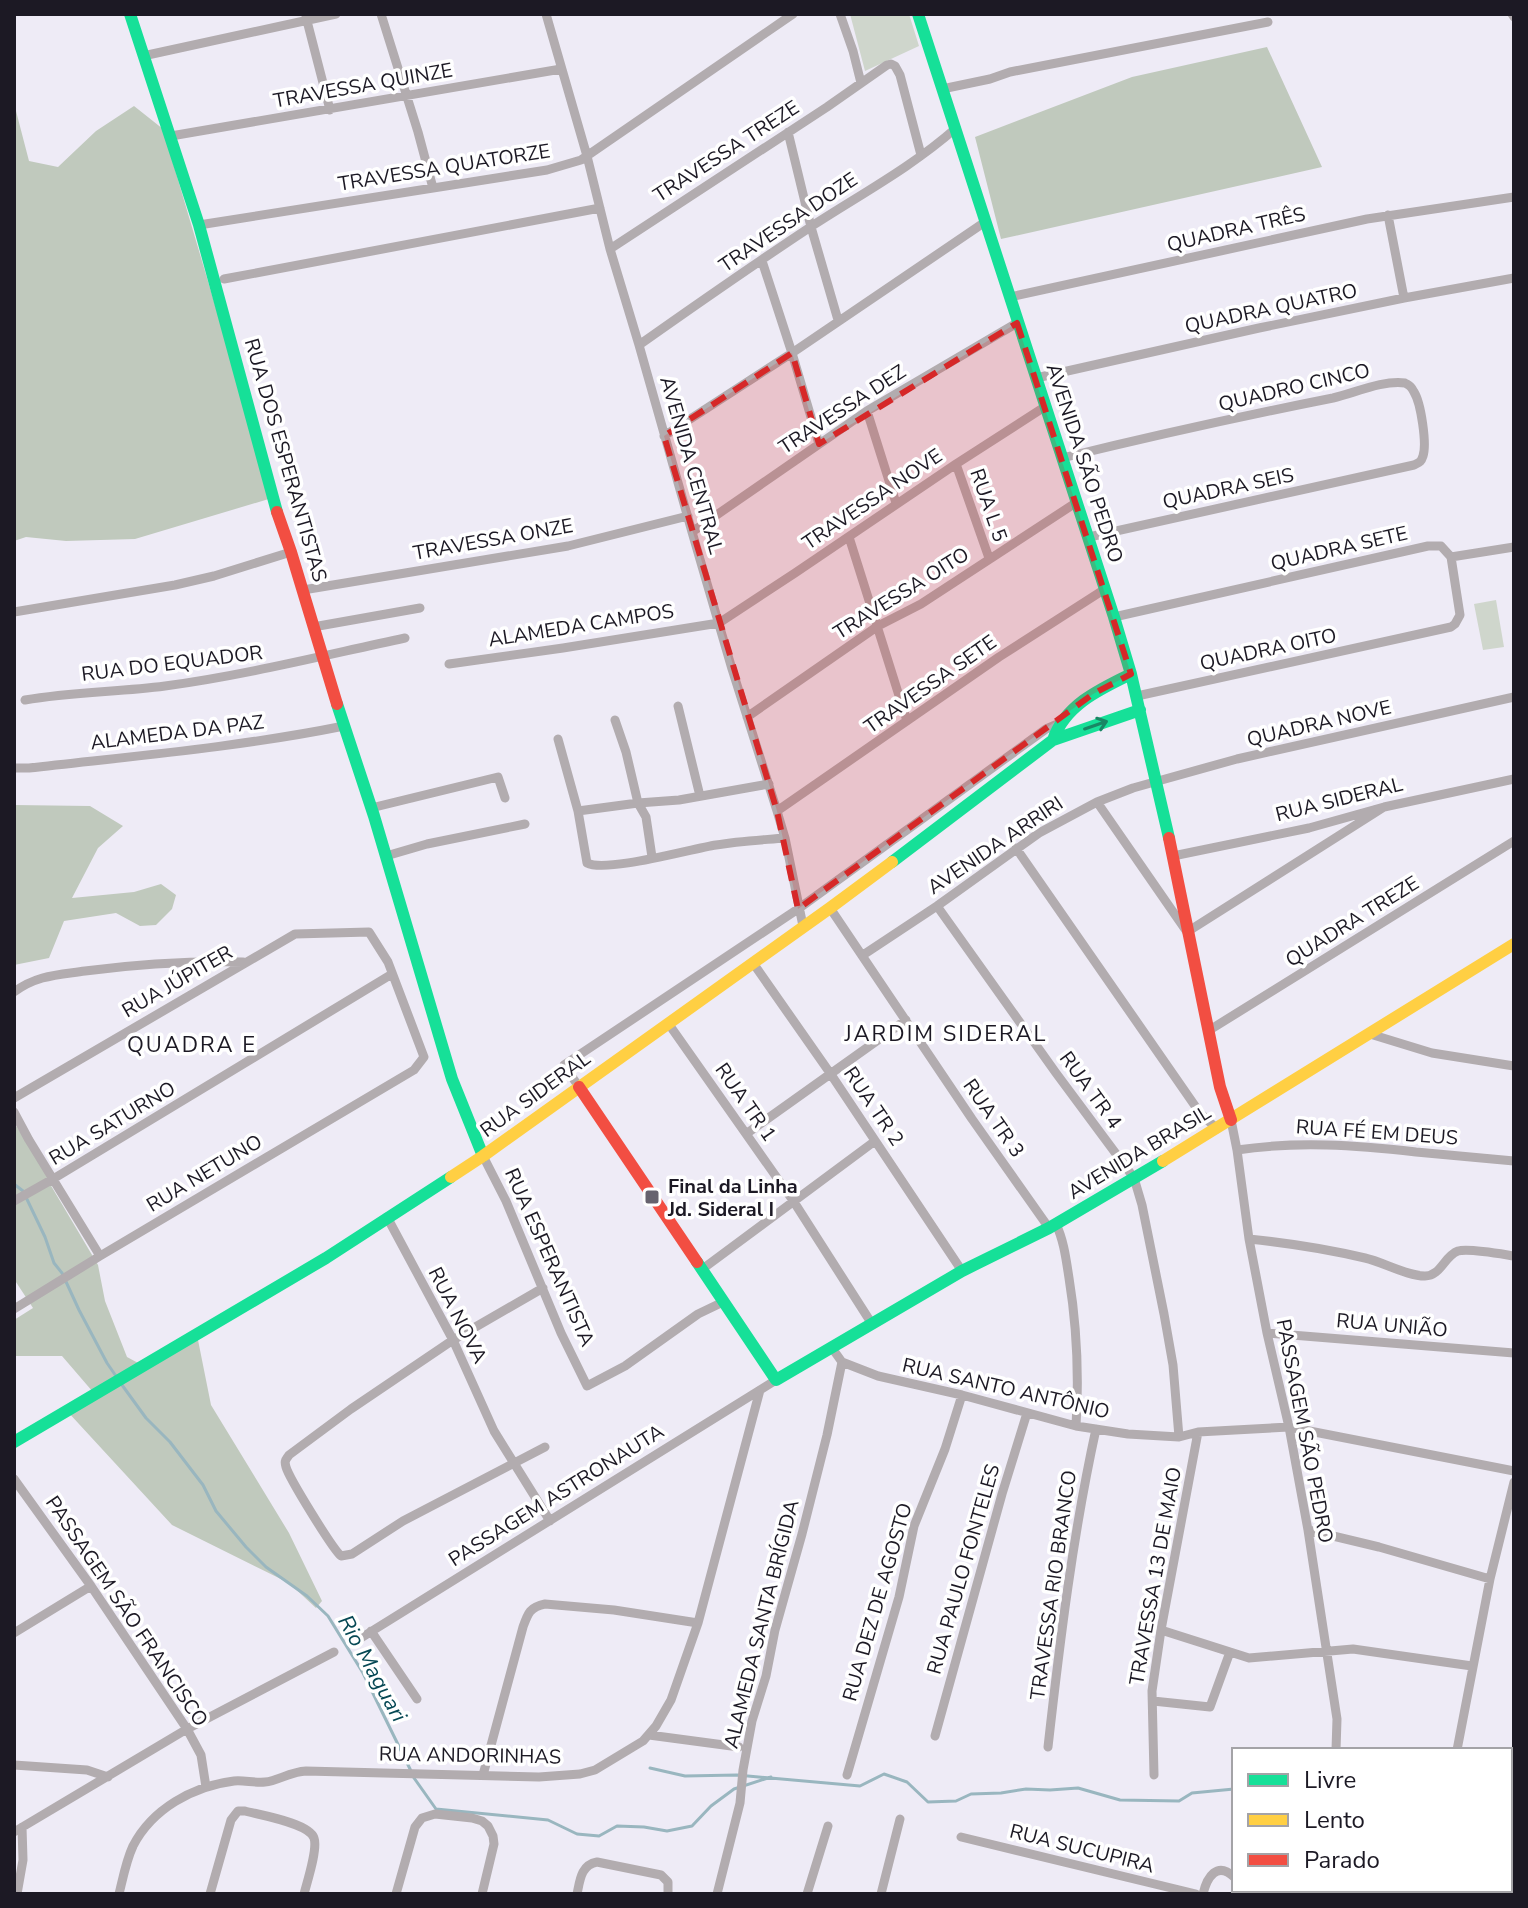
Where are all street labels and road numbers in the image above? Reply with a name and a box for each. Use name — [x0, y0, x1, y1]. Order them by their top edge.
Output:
street label: TRAVESSA QUINZE — [271, 56, 455, 115]
street label: TRAVESSA TREZE — [648, 94, 804, 209]
street label: TRAVESSA QUATORZE — [336, 137, 552, 198]
street label: TRAVESSA DOZE — [714, 166, 863, 279]
street label: QUADRA TRÊS — [1164, 200, 1308, 259]
street label: QUADRA QUATRO — [1182, 277, 1360, 340]
street label: RUA DOS ESPERANTISTAS — [238, 335, 333, 585]
street label: QUADRO CINCO — [1216, 357, 1373, 418]
street label: TRAVESSA DEZ — [773, 358, 911, 461]
street label: AVENIDA SÃO PEDRO — [1040, 360, 1130, 566]
street label: AVENIDA CENTRAL — [653, 373, 730, 557]
street label: TRAVESSA NOVE — [797, 443, 948, 556]
street label: QUADRA SEIS — [1160, 461, 1296, 516]
street label: RUA L 5 — [963, 465, 1014, 545]
street label: TRAVESSA ONZE — [411, 512, 575, 567]
street label: QUADRA SETE — [1268, 520, 1410, 577]
street label: TRAVESSA OITO — [828, 541, 974, 646]
street label: ALAMEDA CAMPOS — [486, 597, 676, 654]
street label: QUADRA OITO — [1197, 622, 1339, 677]
street label: TRAVESSA SETE — [859, 629, 1002, 740]
street label: RUA DO EQUADOR — [80, 639, 264, 688]
street label: QUADRA NOVE — [1244, 694, 1394, 753]
street label: ALAMEDA DA PAZ — [89, 708, 265, 757]
street label: RUA SIDERAL — [1273, 771, 1406, 828]
street label: AVENIDA ARRIRI — [922, 790, 1068, 901]
street label: QUADRA TREZE — [1280, 870, 1424, 973]
street label: RUA JÚPITER — [117, 939, 237, 1024]
street label: RUA SIDERAL — [475, 1045, 596, 1144]
street label: RUA TR 4 — [1053, 1046, 1128, 1135]
street label: RUA TR 1 — [709, 1058, 782, 1147]
street label: RUA TR 2 — [837, 1061, 910, 1151]
street label: RUA TR 3 — [957, 1074, 1030, 1163]
street label: RUA SATURNO — [44, 1075, 180, 1172]
street label: AVENIDA BRASIL — [1063, 1099, 1216, 1206]
street label: RUA FÉ EM DEUS — [1295, 1113, 1459, 1152]
street label: RUA NETUNO — [141, 1128, 267, 1219]
street label: RUA ESPERANTISTA — [498, 1164, 601, 1351]
street label: RUA NOVA — [422, 1262, 494, 1368]
street label: RUA UNIÃO — [1335, 1307, 1449, 1344]
street label: PASSAGEM SÃO PEDRO — [1270, 1317, 1339, 1546]
street label: RUA SANTO ANTÔNIO — [900, 1351, 1112, 1425]
street label: PASSAGEM ASTRONAUTA — [444, 1418, 669, 1573]
street label: RUA PAULO FONTELES — [921, 1461, 1006, 1677]
street label: TRAVESSA 13 DE MAIO — [1123, 1465, 1188, 1687]
street label: TRAVESSA RIO BRANCO — [1024, 1469, 1083, 1702]
street label: PASSAGEM SÃO FRANCISCO — [39, 1491, 214, 1732]
street label: ALAMEDA SANTA BRÍGIDA — [717, 1497, 806, 1751]
street label: RUA DEZ DE AGOSTO — [836, 1500, 919, 1705]
street label: RUA ANDORINHAS — [379, 1740, 561, 1771]
street label: RUA SUCUPIRA — [1007, 1817, 1157, 1880]

